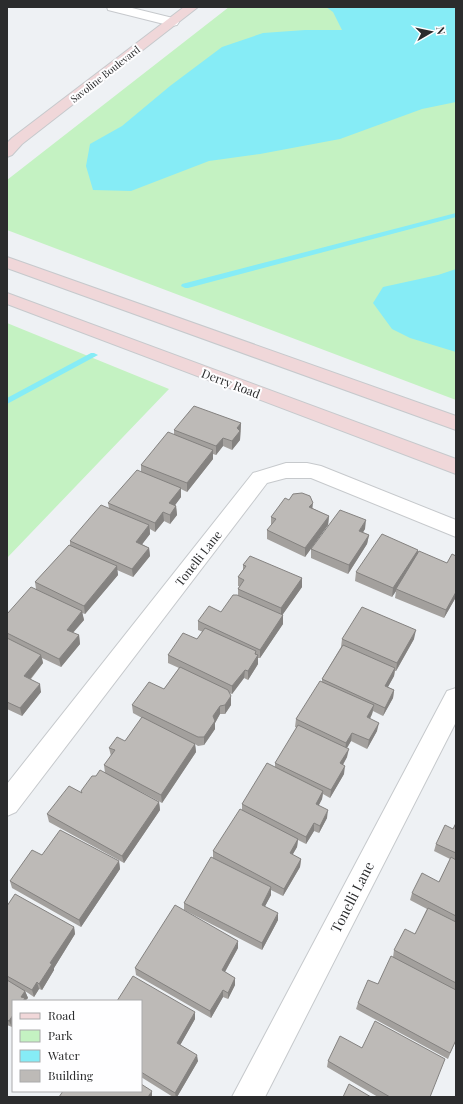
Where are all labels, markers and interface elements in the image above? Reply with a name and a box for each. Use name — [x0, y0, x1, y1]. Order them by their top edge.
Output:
north arrow — [411, 12, 451, 52]
text: N — [433, 25, 449, 36]
street label: Savoline Boulevard — [67, 42, 143, 106]
street label: Derry Road — [199, 365, 263, 401]
street label: Tonelli Lane — [171, 527, 225, 589]
street label: Tonelli Lane — [326, 858, 378, 936]
legend — [12, 1000, 142, 1092]
text: Road — [48, 1007, 75, 1023]
text: Park — [48, 1027, 73, 1043]
text: Water — [47, 1047, 81, 1063]
text: Building — [48, 1067, 94, 1083]

